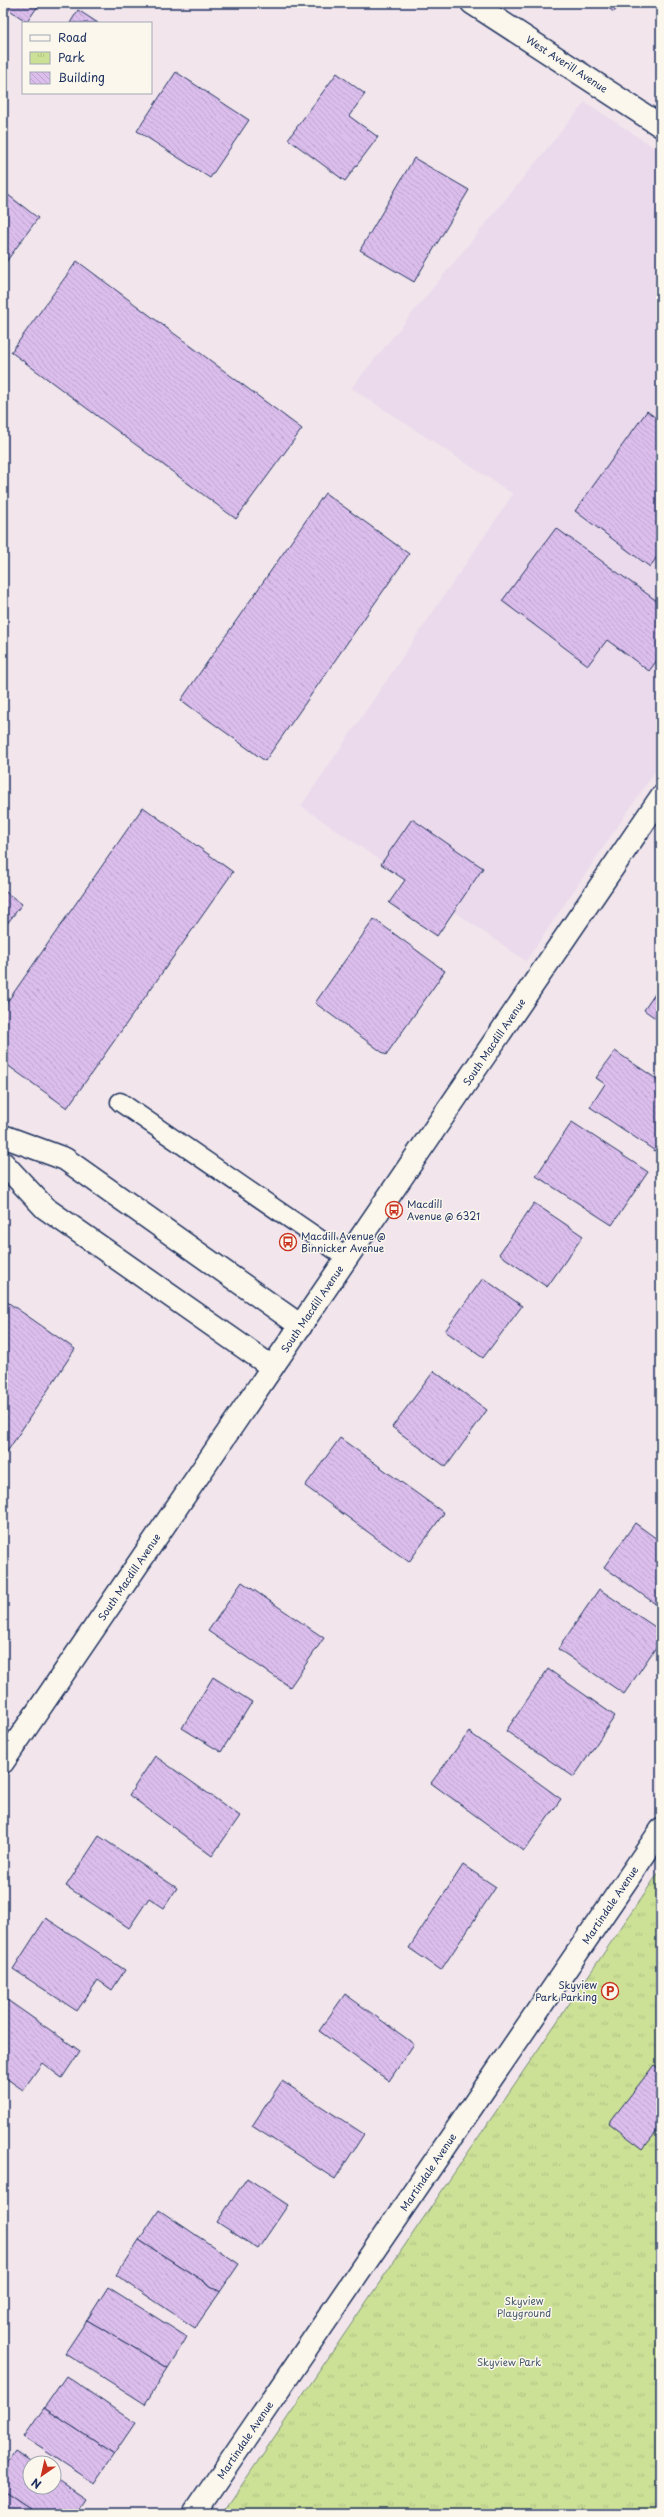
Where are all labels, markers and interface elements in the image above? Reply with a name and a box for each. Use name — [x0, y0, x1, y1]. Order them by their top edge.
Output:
legend — [22, 22, 152, 94]
text: Road — [58, 28, 87, 46]
street label: West Averill Avenue — [523, 32, 612, 96]
text: Park — [58, 48, 85, 66]
text: Building — [58, 68, 105, 86]
street label: South Macdill Avenue — [459, 995, 528, 1088]
place label: Macdill Avenue @ 6321 — [407, 1196, 480, 1223]
bus stop icon: Macdill Avenue @ 6321 — [384, 1200, 404, 1220]
place label: Macdill Avenue @ Binnicker Avenue — [301, 1228, 386, 1255]
bus stop icon: Macdill Avenue @ Binnicker Avenue — [278, 1232, 298, 1252]
street label: South Macdill Avenue — [277, 1262, 346, 1355]
street label: South Macdill Avenue — [94, 1530, 163, 1623]
street label: Martindale Avenue — [578, 1862, 642, 1947]
place label: Skyview Park Parking — [535, 1977, 597, 2004]
parking icon: Skyview Park Parking — [600, 1981, 620, 2001]
street label: Martindale Avenue — [396, 2129, 460, 2214]
park label: Skyview Playground — [497, 2293, 551, 2321]
park label: Skyview Park — [477, 2354, 541, 2369]
street label: Martindale Avenue — [213, 2397, 277, 2482]
north arrow — [22, 2455, 62, 2495]
text: N — [28, 2474, 44, 2493]

